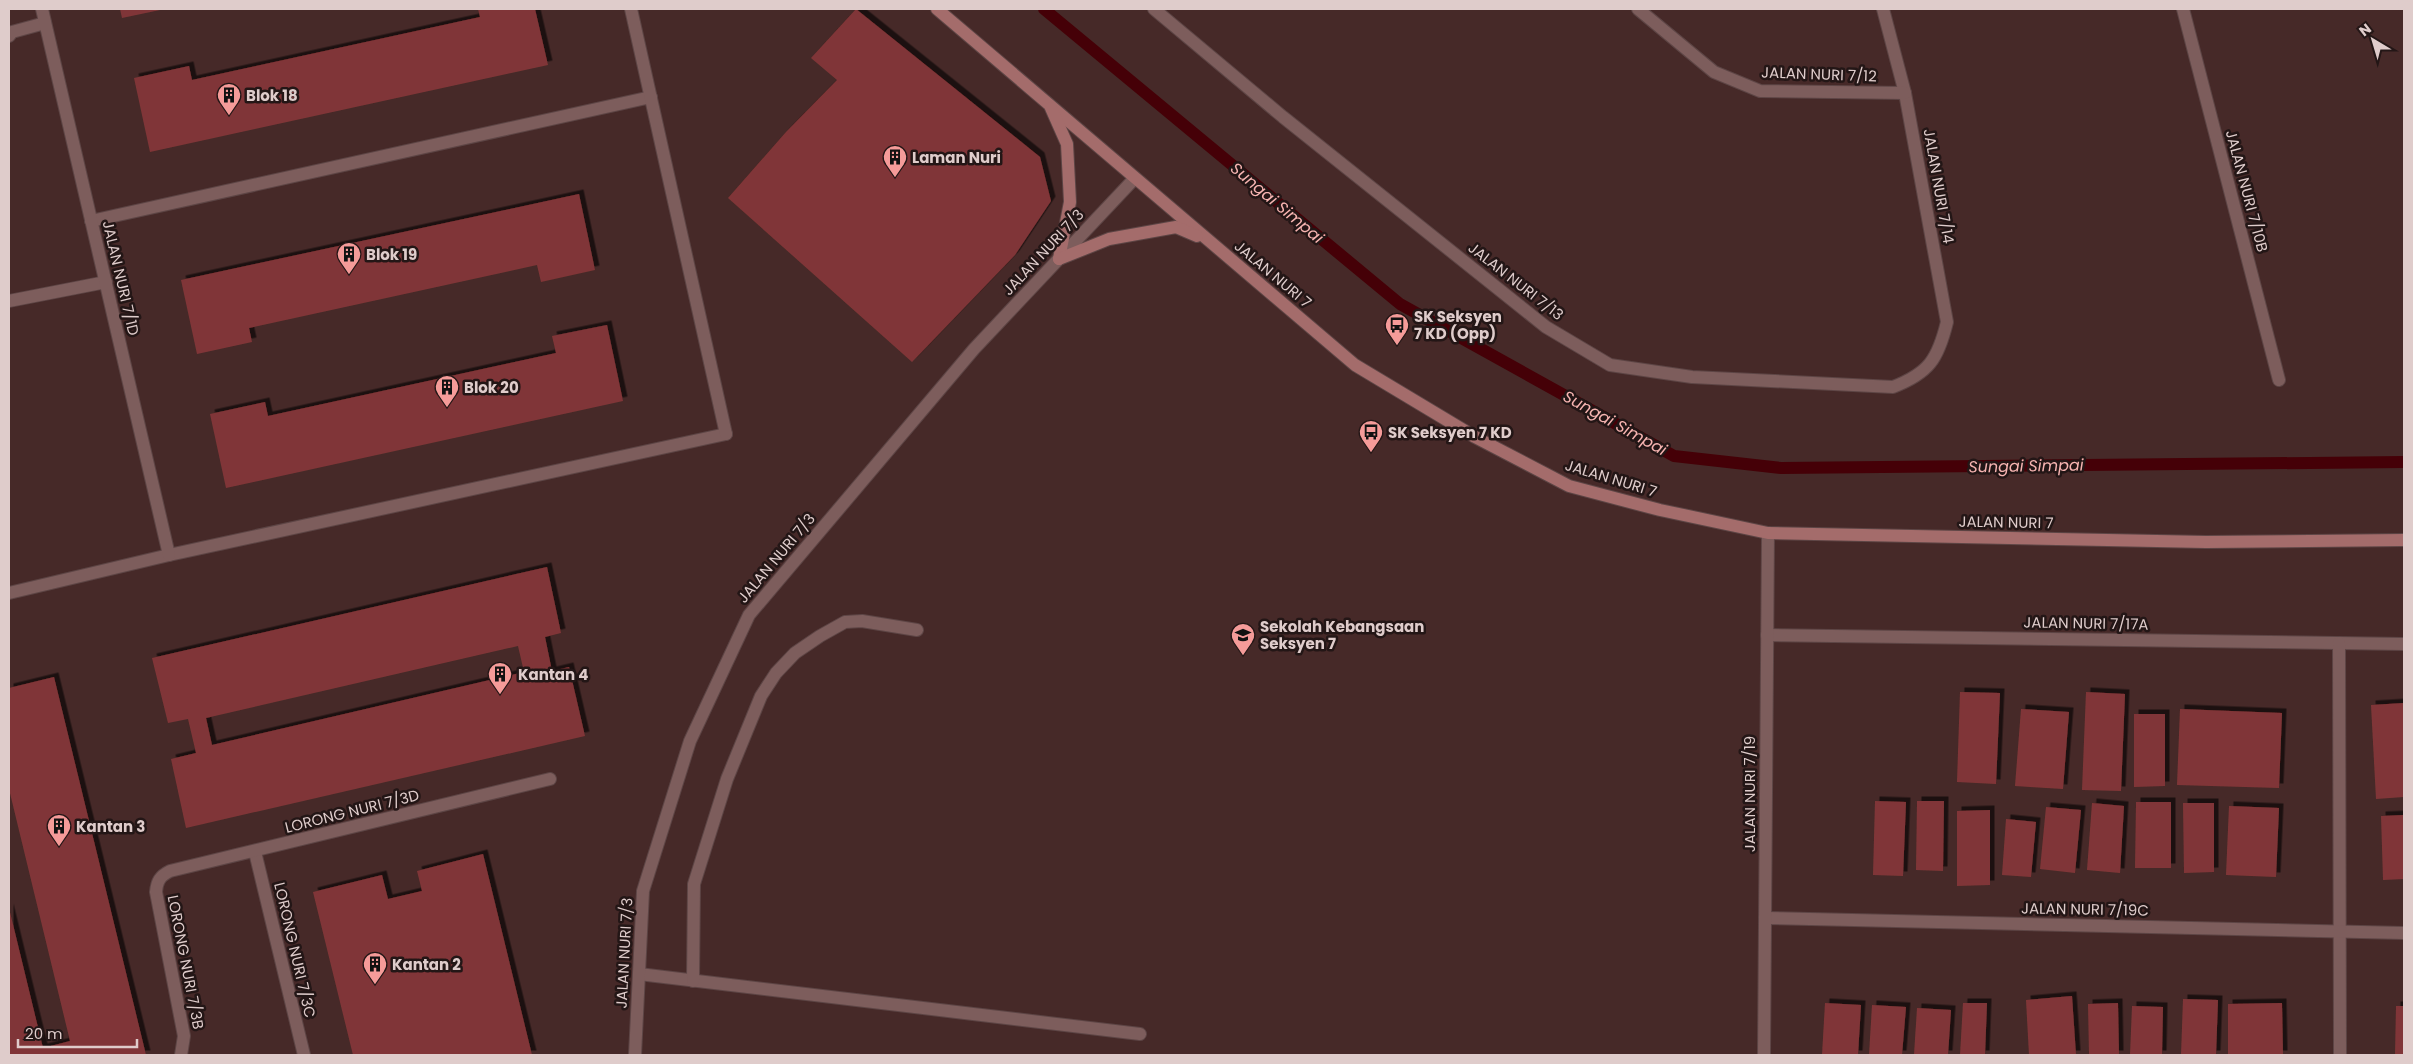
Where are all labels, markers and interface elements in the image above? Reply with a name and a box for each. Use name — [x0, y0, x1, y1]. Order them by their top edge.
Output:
north arrow — [2348, 15, 2398, 65]
text: N — [2355, 19, 2375, 41]
street label: JALAN NURI 7/12 — [1761, 61, 1877, 87]
building icon: Blok 18 — [216, 82, 242, 116]
place label: Blok 18 — [246, 85, 298, 106]
street label: JALAN NURI 7/14 — [1919, 127, 1959, 245]
street label: JALAN NURI 7/10B — [2221, 128, 2273, 254]
building icon: Laman Nuri — [882, 144, 908, 178]
place label: Laman Nuri — [912, 147, 1001, 168]
water label: Sungai Simpai — [1225, 157, 1329, 250]
street label: JALAN NURI 7/3 — [998, 204, 1088, 300]
street label: JALAN NURI 7/1D — [98, 218, 144, 338]
street label: JALAN NURI 7 — [1230, 235, 1316, 313]
street label: JALAN NURI 7/13 — [1464, 237, 1568, 325]
building icon: Blok 19 — [336, 241, 362, 275]
place label: Blok 19 — [366, 244, 417, 265]
place label: SK Seksyen 7 KD (Opp) — [1414, 306, 1502, 344]
bus stop icon: SK Seksyen 7 KD (Opp) — [1384, 312, 1410, 346]
building icon: Blok 20 — [434, 374, 460, 408]
place label: Blok 20 — [464, 377, 519, 398]
water label: Sungai Simpai — [1559, 385, 1672, 462]
bus stop icon: SK Seksyen 7 KD — [1358, 419, 1384, 453]
place label: SK Seksyen 7 KD — [1388, 422, 1512, 443]
water label: Sungai Simpai — [1968, 453, 2085, 479]
street label: JALAN NURI 7 — [1563, 454, 1659, 502]
street label: JALAN NURI 7/3 — [732, 509, 820, 607]
street label: JALAN NURI 7 — [1958, 511, 2054, 533]
street label: JALAN NURI 7/17A — [2023, 611, 2149, 635]
place label: Sekolah Kebangsaan Seksyen 7 — [1260, 616, 1424, 654]
school or university icon: Sekolah Kebangsaan Seksyen 7 — [1230, 622, 1256, 656]
building icon: Kantan 4 — [487, 661, 513, 695]
place label: Kantan 4 — [518, 664, 588, 685]
street label: JALAN NURI 7/19 — [1739, 736, 1760, 852]
street label: LORONG NURI 7/3D — [283, 784, 421, 838]
building icon: Kantan 3 — [46, 813, 72, 847]
place label: Kantan 3 — [76, 816, 145, 837]
street label: LORONG NURI 7/3C — [269, 880, 321, 1020]
street label: LORONG NURI 7/3B — [163, 893, 209, 1031]
street label: JALAN NURI 7/3 — [611, 897, 637, 1009]
street label: JALAN NURI 7/19C — [2021, 897, 2149, 921]
building icon: Kantan 2 — [362, 951, 388, 985]
place label: Kantan 2 — [392, 954, 461, 975]
scale bar — [18, 1016, 136, 1048]
text: 20 m — [25, 1023, 63, 1044]

